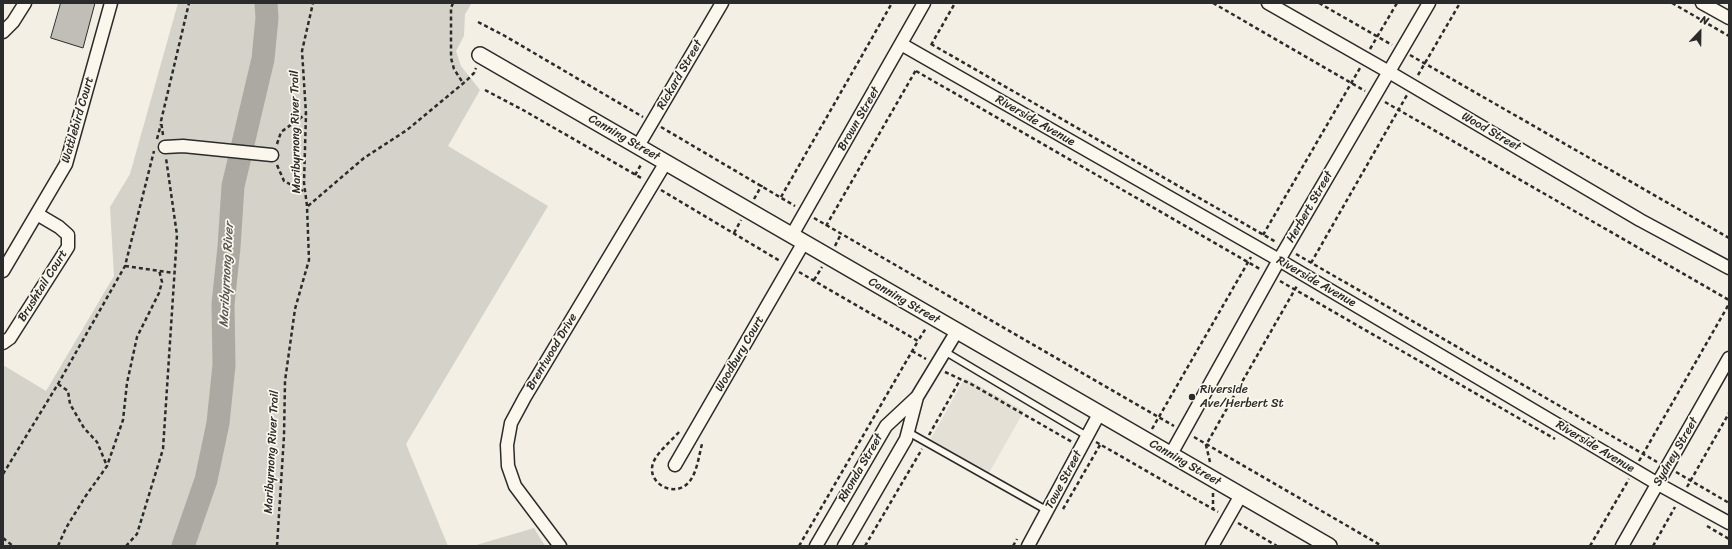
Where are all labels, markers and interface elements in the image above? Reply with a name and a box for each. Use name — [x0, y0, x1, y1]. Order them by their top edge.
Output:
text: N — [1698, 10, 1712, 31]
north arrow — [1680, 12, 1720, 52]
street label: Rickard Street — [654, 38, 706, 112]
street label: Maribyrnong River Trail — [288, 70, 304, 194]
street label: Wattlebird Court — [59, 75, 97, 165]
street label: Brown Street — [835, 84, 883, 154]
street label: Riverside Avenue — [993, 92, 1077, 150]
street label: Wood Street — [1459, 109, 1523, 155]
street label: Canning Street — [586, 112, 662, 164]
street label: Herbert Street — [1284, 169, 1336, 245]
water label: Maribyrnong River — [216, 222, 238, 328]
street label: Brushtail Court — [15, 247, 71, 325]
street label: Riverside Avenue — [1274, 253, 1358, 311]
street label: Canning Street — [866, 275, 942, 327]
street label: Brentwood Drive — [523, 311, 581, 393]
street label: Woodbury Court — [713, 314, 767, 394]
place label: Riverside Ave/Herbert St — [1200, 383, 1284, 411]
street label: Maribyrnong River Trail — [262, 390, 282, 514]
marker: Riverside Ave/Herbert St — [1187, 392, 1197, 402]
street label: Sydney Street — [1651, 415, 1701, 489]
street label: Riverside Avenue — [1553, 418, 1637, 476]
street label: Rhonda Street — [836, 431, 886, 505]
street label: Canning Street — [1147, 437, 1223, 489]
street label: Towe Street — [1043, 448, 1085, 512]

